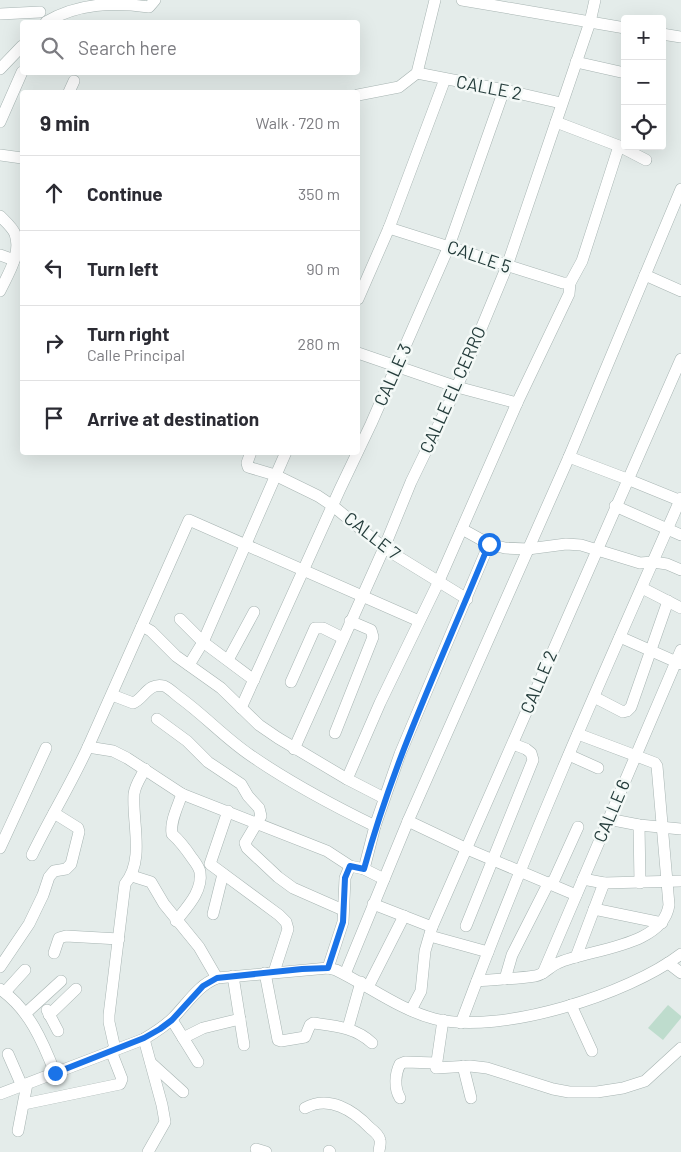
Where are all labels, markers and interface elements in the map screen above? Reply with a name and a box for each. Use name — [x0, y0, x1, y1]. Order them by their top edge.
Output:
map controls — [621, 15, 666, 150]
button: + — [621, 15, 666, 60]
search box — [20, 20, 360, 75]
icon: search — [38, 34, 66, 62]
text: Search here — [78, 36, 177, 59]
button: − — [621, 60, 666, 105]
street label: CALLE 2 — [454, 70, 524, 104]
button: locate — [621, 105, 666, 150]
text: 9 min — [40, 110, 90, 135]
text: Walk · 720 m — [255, 113, 340, 132]
icon: ahead — [40, 179, 68, 207]
text: Continue — [87, 182, 163, 205]
text: 350 m — [298, 184, 340, 203]
street label: CALLE 5 — [445, 235, 514, 277]
icon: left — [40, 254, 68, 282]
text: Turn left — [87, 257, 158, 280]
text: 90 m — [306, 259, 340, 278]
text: Turn right — [87, 322, 169, 345]
street label: CALLE EL CERRO — [414, 323, 490, 456]
icon: right — [40, 329, 68, 357]
text: 280 m — [298, 334, 340, 353]
street label: CALLE 3 — [369, 340, 416, 409]
text: Calle Principal — [87, 345, 185, 364]
icon: arrive — [40, 404, 68, 432]
text: Arrive at destination — [87, 407, 259, 430]
street label: CALLE 7 — [340, 506, 405, 564]
route start — [478, 533, 501, 556]
street label: CALLE 2 — [515, 647, 561, 716]
street label: CALLE 6 — [588, 776, 634, 845]
route end — [44, 1062, 67, 1085]

